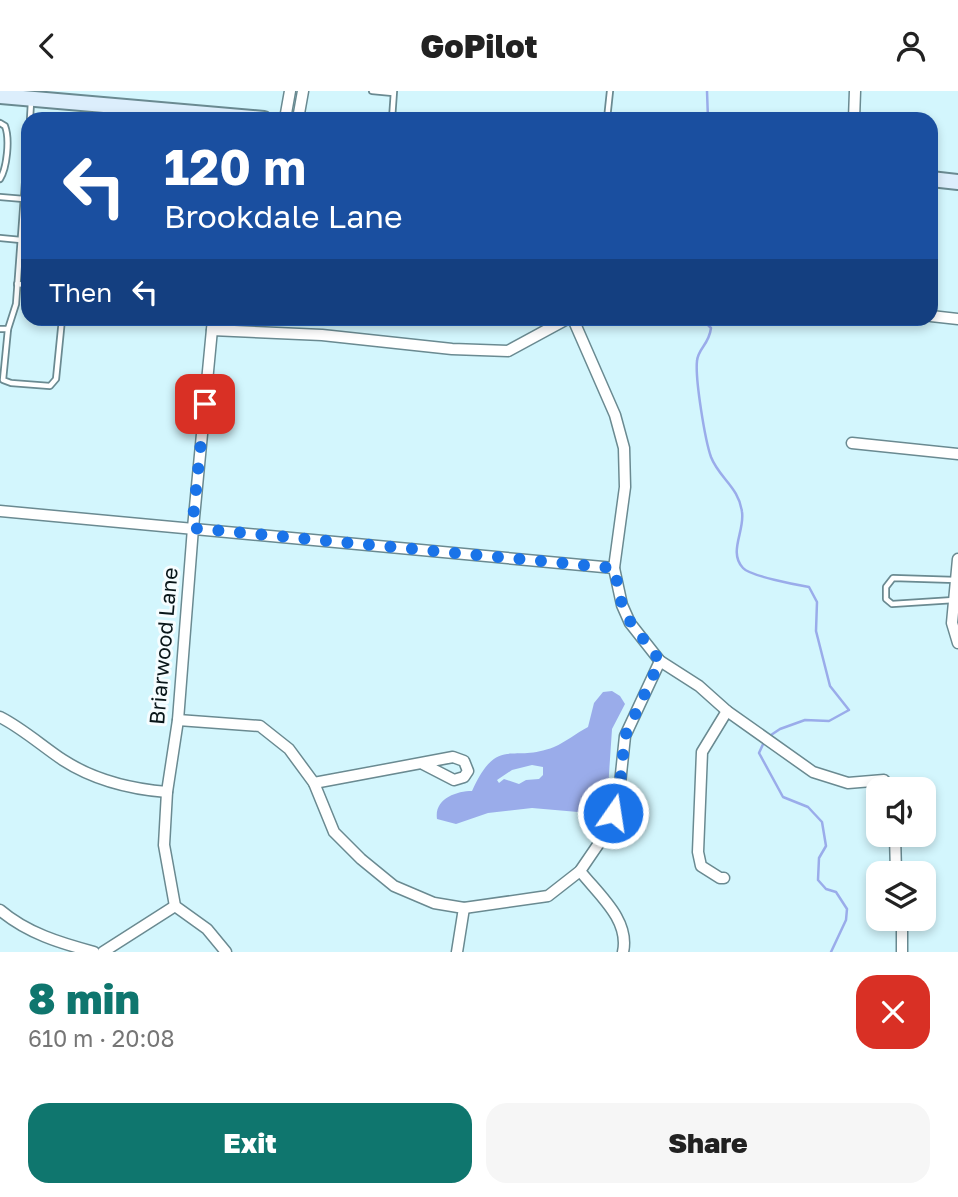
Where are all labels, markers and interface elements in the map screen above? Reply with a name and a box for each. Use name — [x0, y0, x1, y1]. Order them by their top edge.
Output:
icon: back — [28, 27, 66, 65]
text: GoPilot — [420, 27, 538, 65]
icon: person — [892, 27, 930, 65]
text: 120 m — [164, 137, 306, 196]
icon: left — [49, 140, 140, 231]
text: Brookdale Lane — [164, 197, 403, 235]
icon: left — [126, 273, 164, 311]
text: Then — [49, 277, 112, 308]
pin — [175, 374, 235, 434]
icon: arrive — [186, 385, 224, 423]
street label: Briarwood Lane — [143, 566, 183, 726]
position arrow — [576, 776, 650, 850]
map controls — [866, 777, 936, 931]
button: sound — [866, 777, 936, 847]
button: layers — [866, 861, 936, 931]
text: 8 min — [28, 973, 140, 1023]
button: close — [856, 975, 930, 1049]
text: 610 m · 20:08 — [28, 1024, 175, 1052]
button: Exit — [28, 1103, 472, 1183]
button: Share — [486, 1103, 930, 1183]

